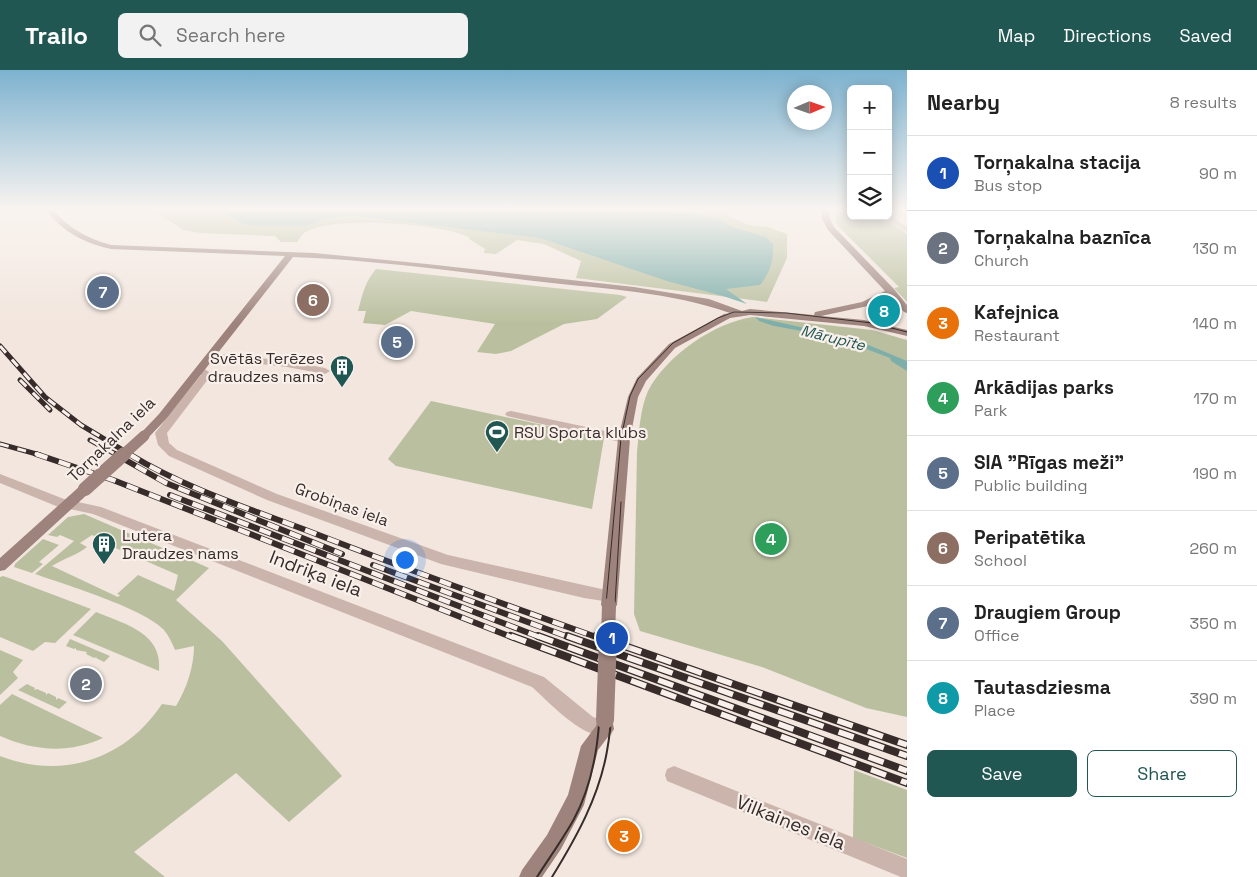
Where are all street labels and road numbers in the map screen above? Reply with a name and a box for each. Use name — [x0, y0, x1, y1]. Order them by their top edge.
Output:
street label: Torņakalna iela — [63, 392, 160, 486]
street label: Grobiņas iela — [292, 478, 392, 531]
street label: Indriķa iela — [266, 544, 366, 603]
street label: Vilkaines iela — [732, 789, 849, 856]

